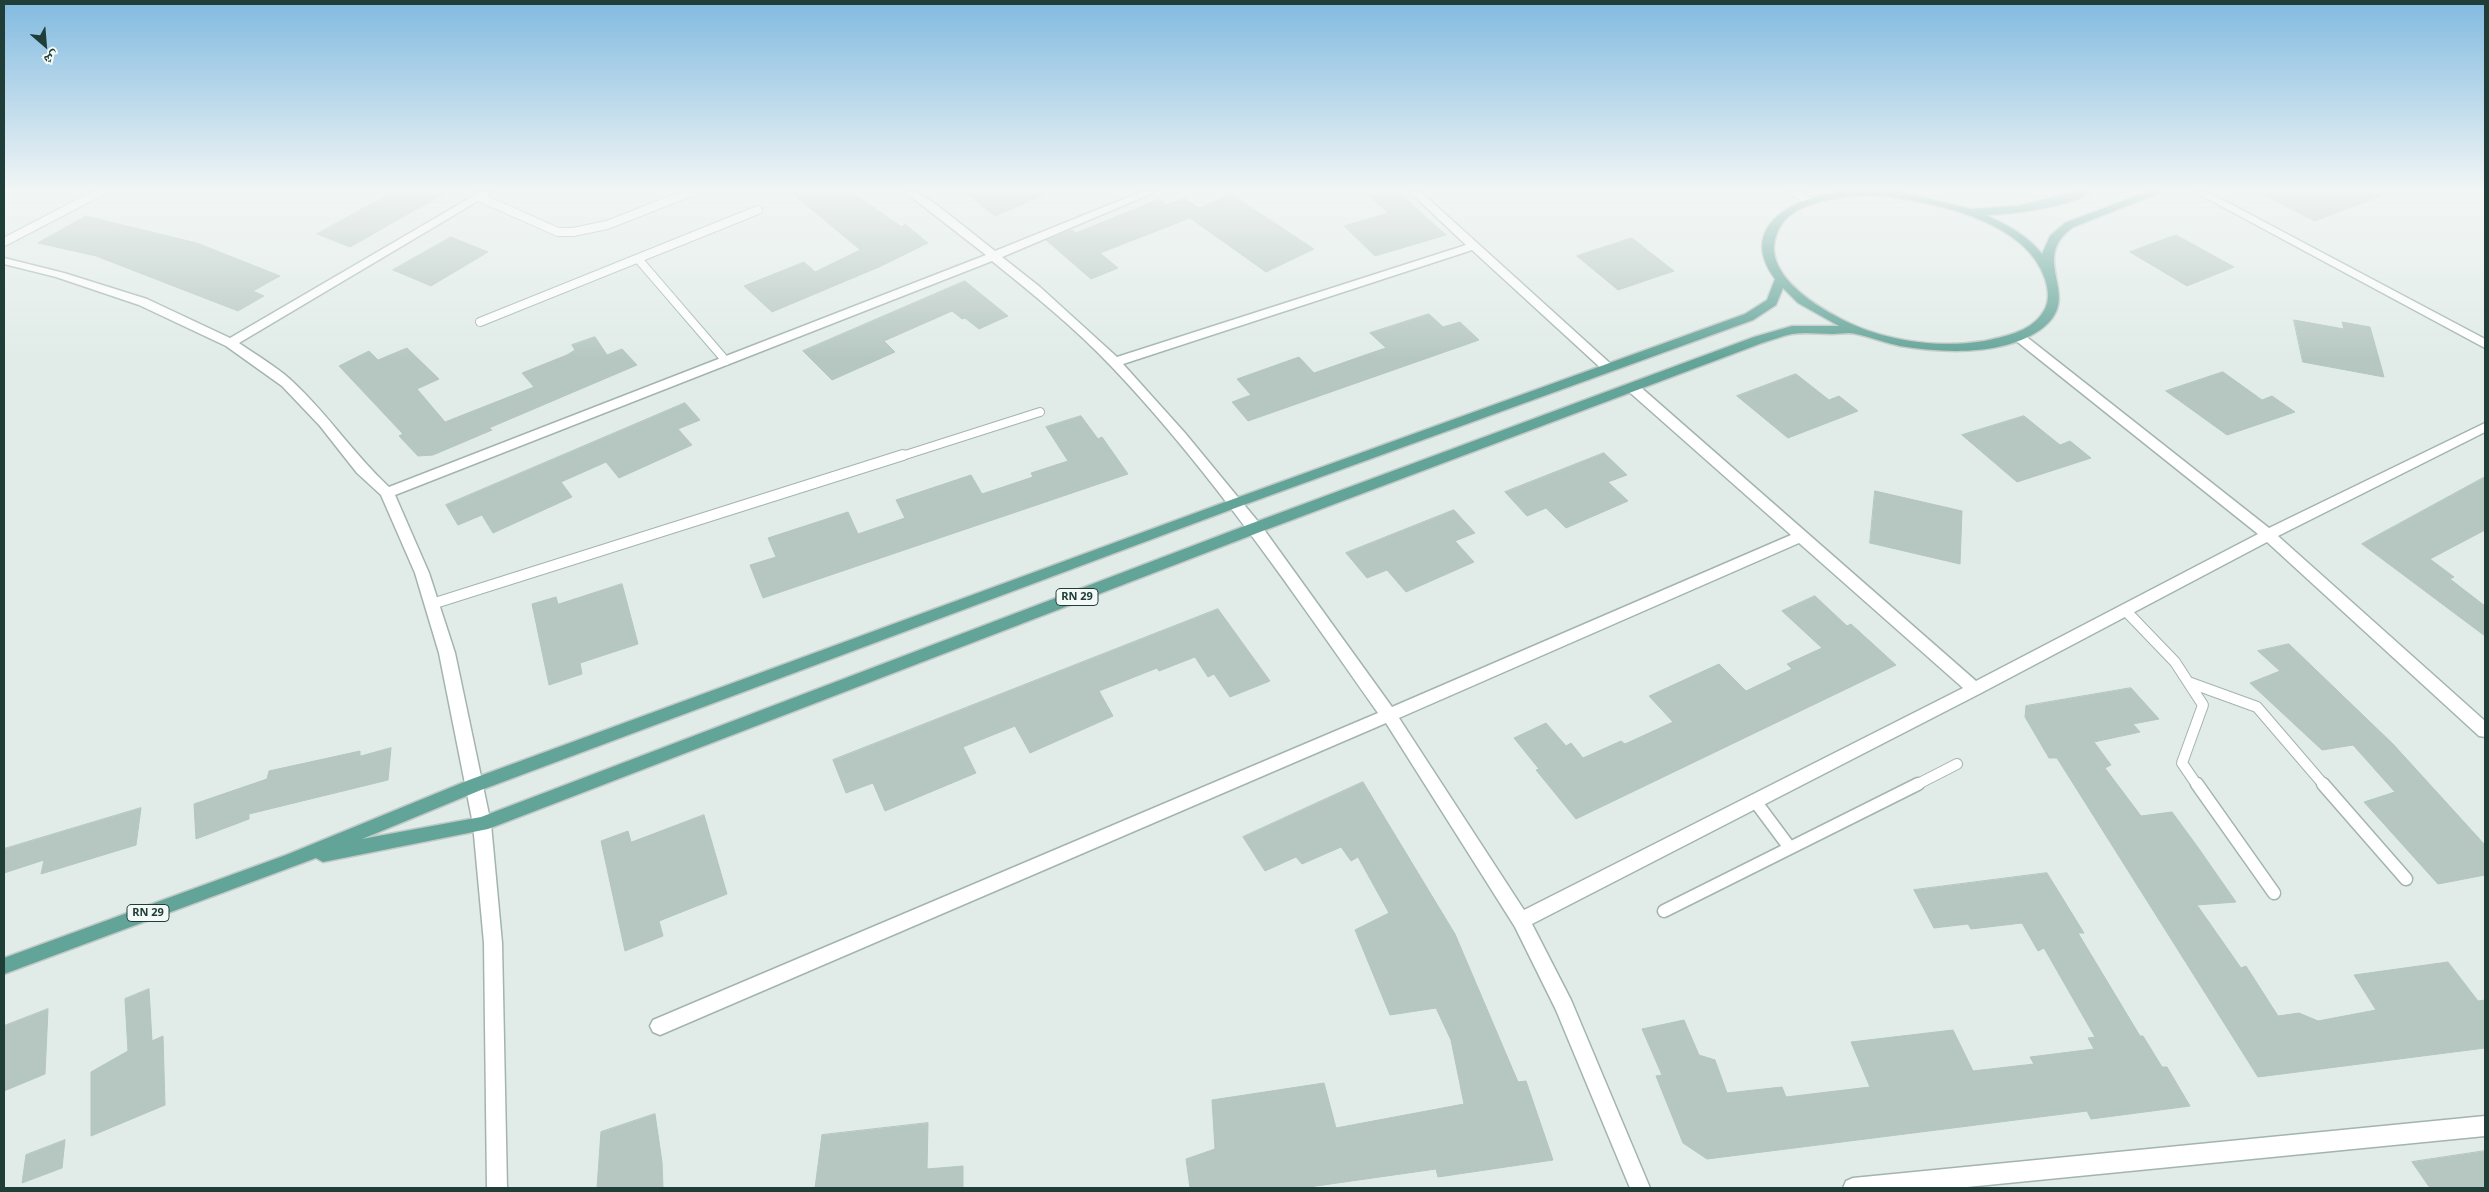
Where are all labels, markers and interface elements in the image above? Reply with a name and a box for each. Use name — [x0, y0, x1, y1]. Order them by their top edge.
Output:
north arrow — [20, 20, 70, 70]
text: ش — [41, 47, 63, 71]
road number: RN 29 — [1056, 588, 1098, 606]
road number: RN 29 — [127, 904, 169, 921]

